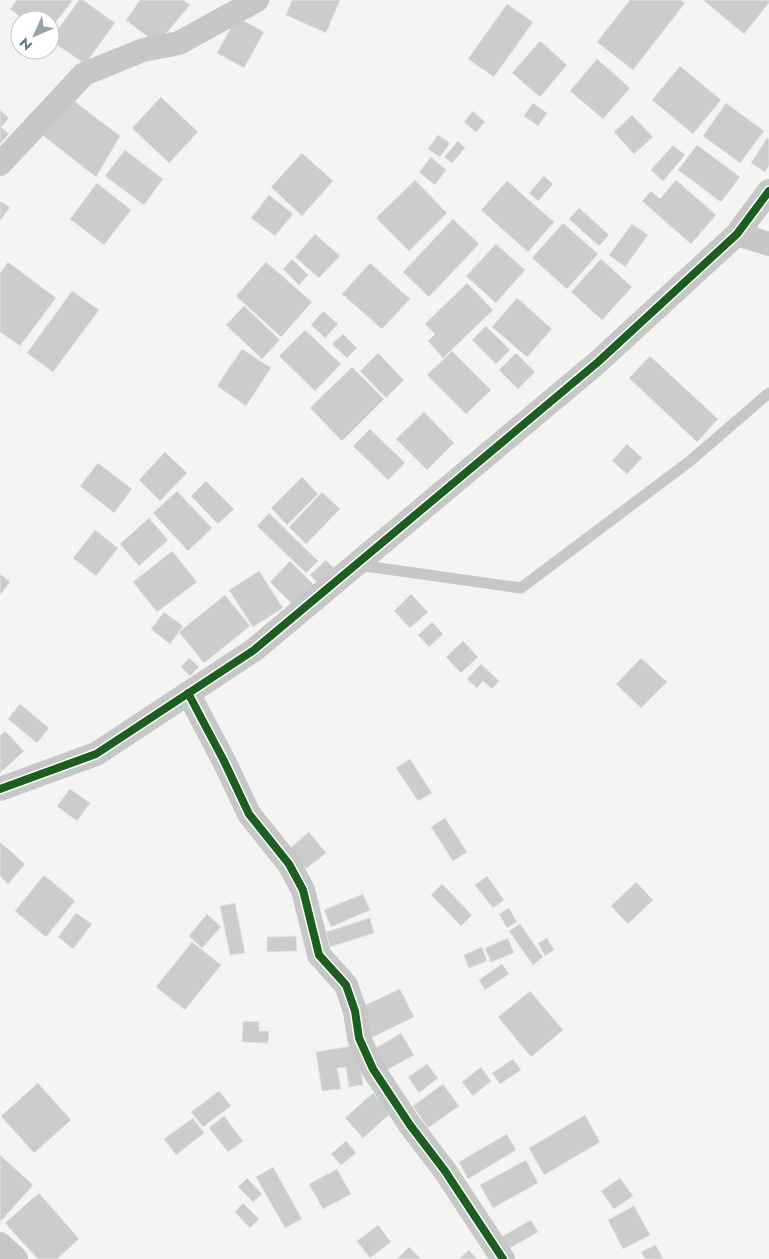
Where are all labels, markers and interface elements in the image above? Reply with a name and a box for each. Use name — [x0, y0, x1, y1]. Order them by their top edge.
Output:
north arrow — [10, 10, 60, 60]
text: N — [15, 33, 37, 55]

